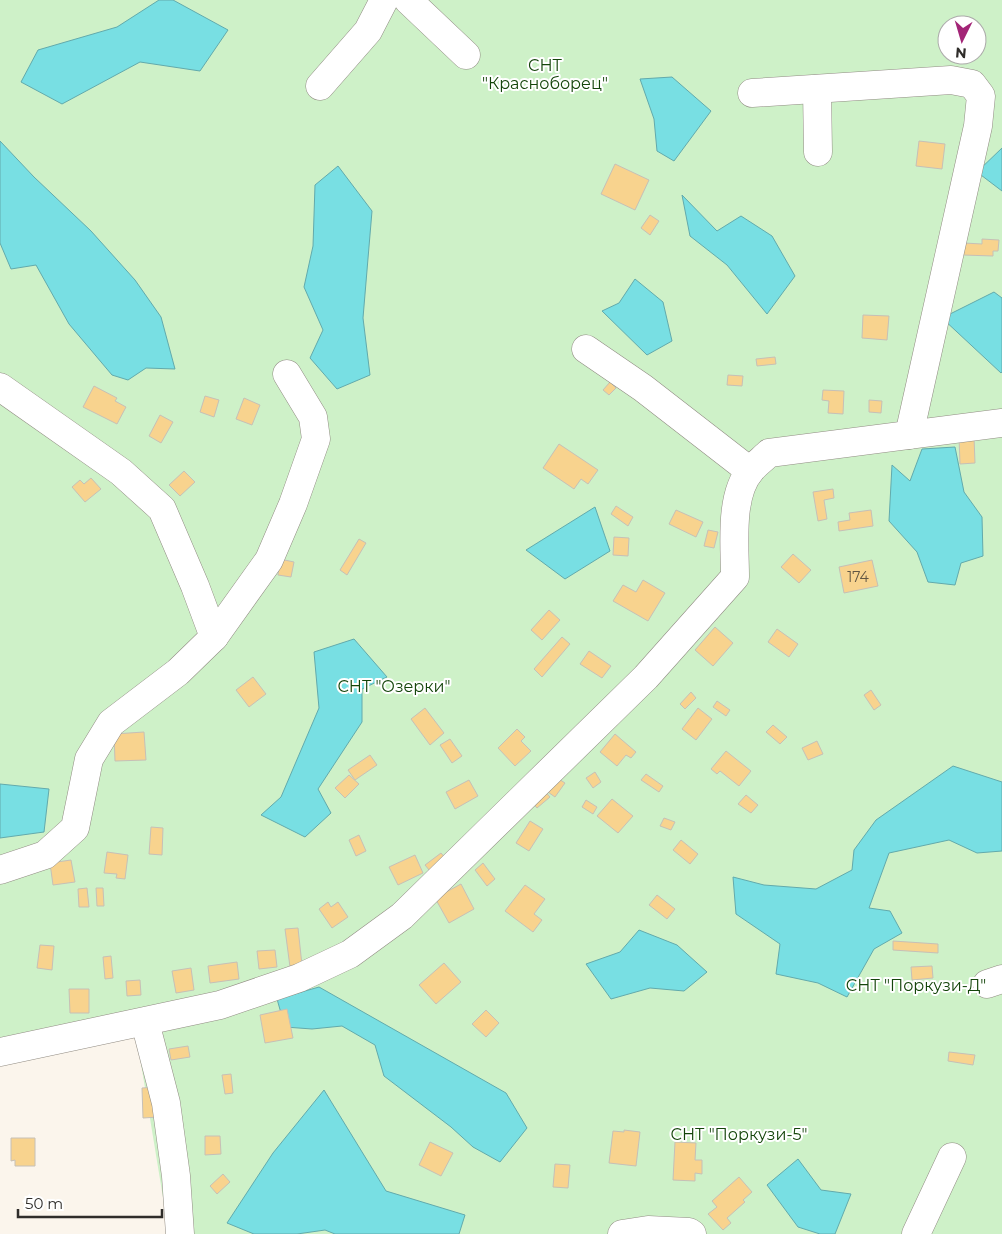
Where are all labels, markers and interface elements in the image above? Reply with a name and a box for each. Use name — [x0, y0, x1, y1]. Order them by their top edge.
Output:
north arrow — [937, 15, 987, 65]
text: N — [954, 43, 967, 62]
park label: СНТ "Красноборец" — [482, 56, 608, 93]
house number: 174 — [847, 568, 870, 586]
park label: СНТ "Озерки" — [337, 677, 451, 696]
park label: СНТ "Поркузи-Д" — [846, 976, 986, 995]
park label: СНТ "Поркузи-5" — [670, 1125, 808, 1144]
scale bar — [18, 1186, 161, 1218]
text: 50 m — [25, 1194, 63, 1213]

